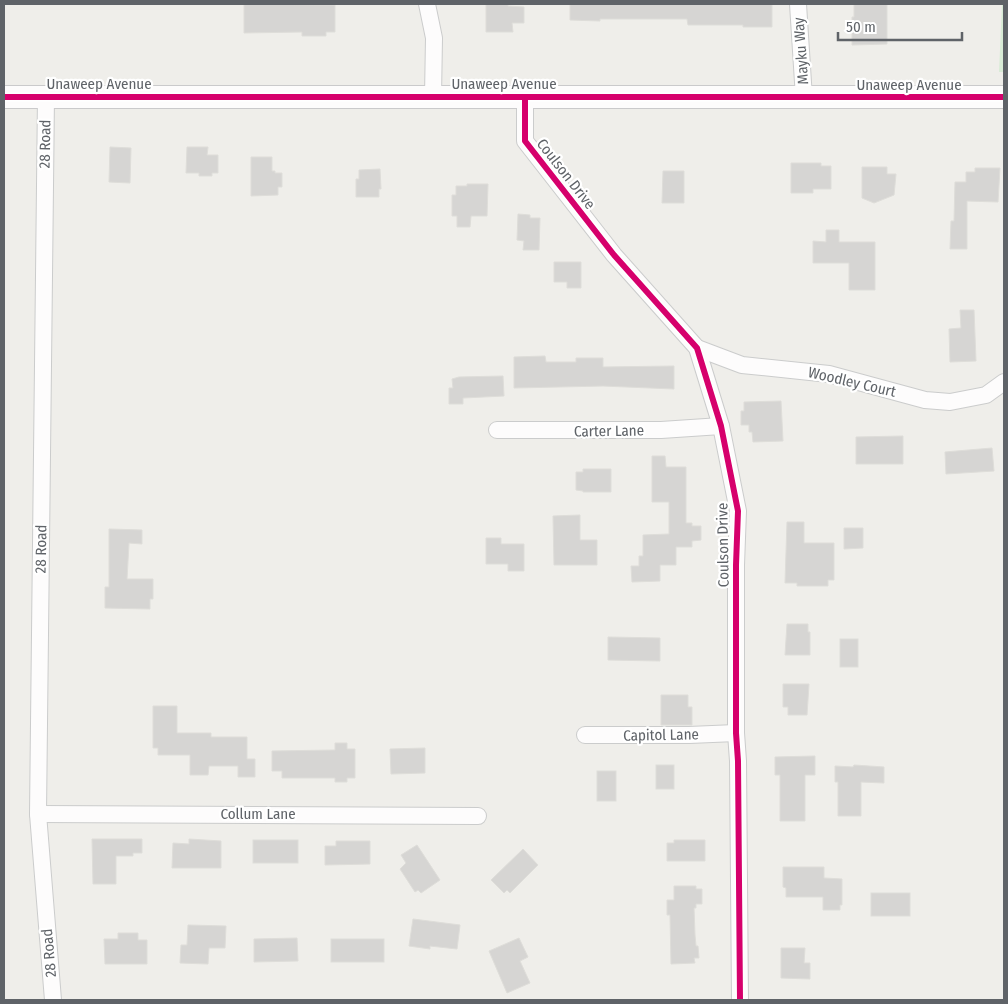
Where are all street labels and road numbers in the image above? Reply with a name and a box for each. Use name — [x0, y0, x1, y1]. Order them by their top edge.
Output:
street label: Mayku Way — [790, 16, 812, 85]
street label: Unaweep Avenue — [46, 75, 152, 93]
street label: Unaweep Avenue — [451, 75, 557, 93]
street label: Unaweep Avenue — [856, 76, 962, 94]
street label: 28 Road — [36, 119, 54, 169]
street label: Coulson Drive — [533, 135, 599, 213]
street label: Woodley Court — [806, 363, 898, 401]
street label: Carter Lane — [574, 421, 644, 441]
street label: Coulson Drive — [713, 503, 733, 587]
street label: 28 Road — [32, 524, 50, 574]
street label: Capitol Lane — [623, 725, 699, 745]
street label: Collum Lane — [220, 805, 296, 823]
street label: 28 Road — [38, 928, 60, 978]

